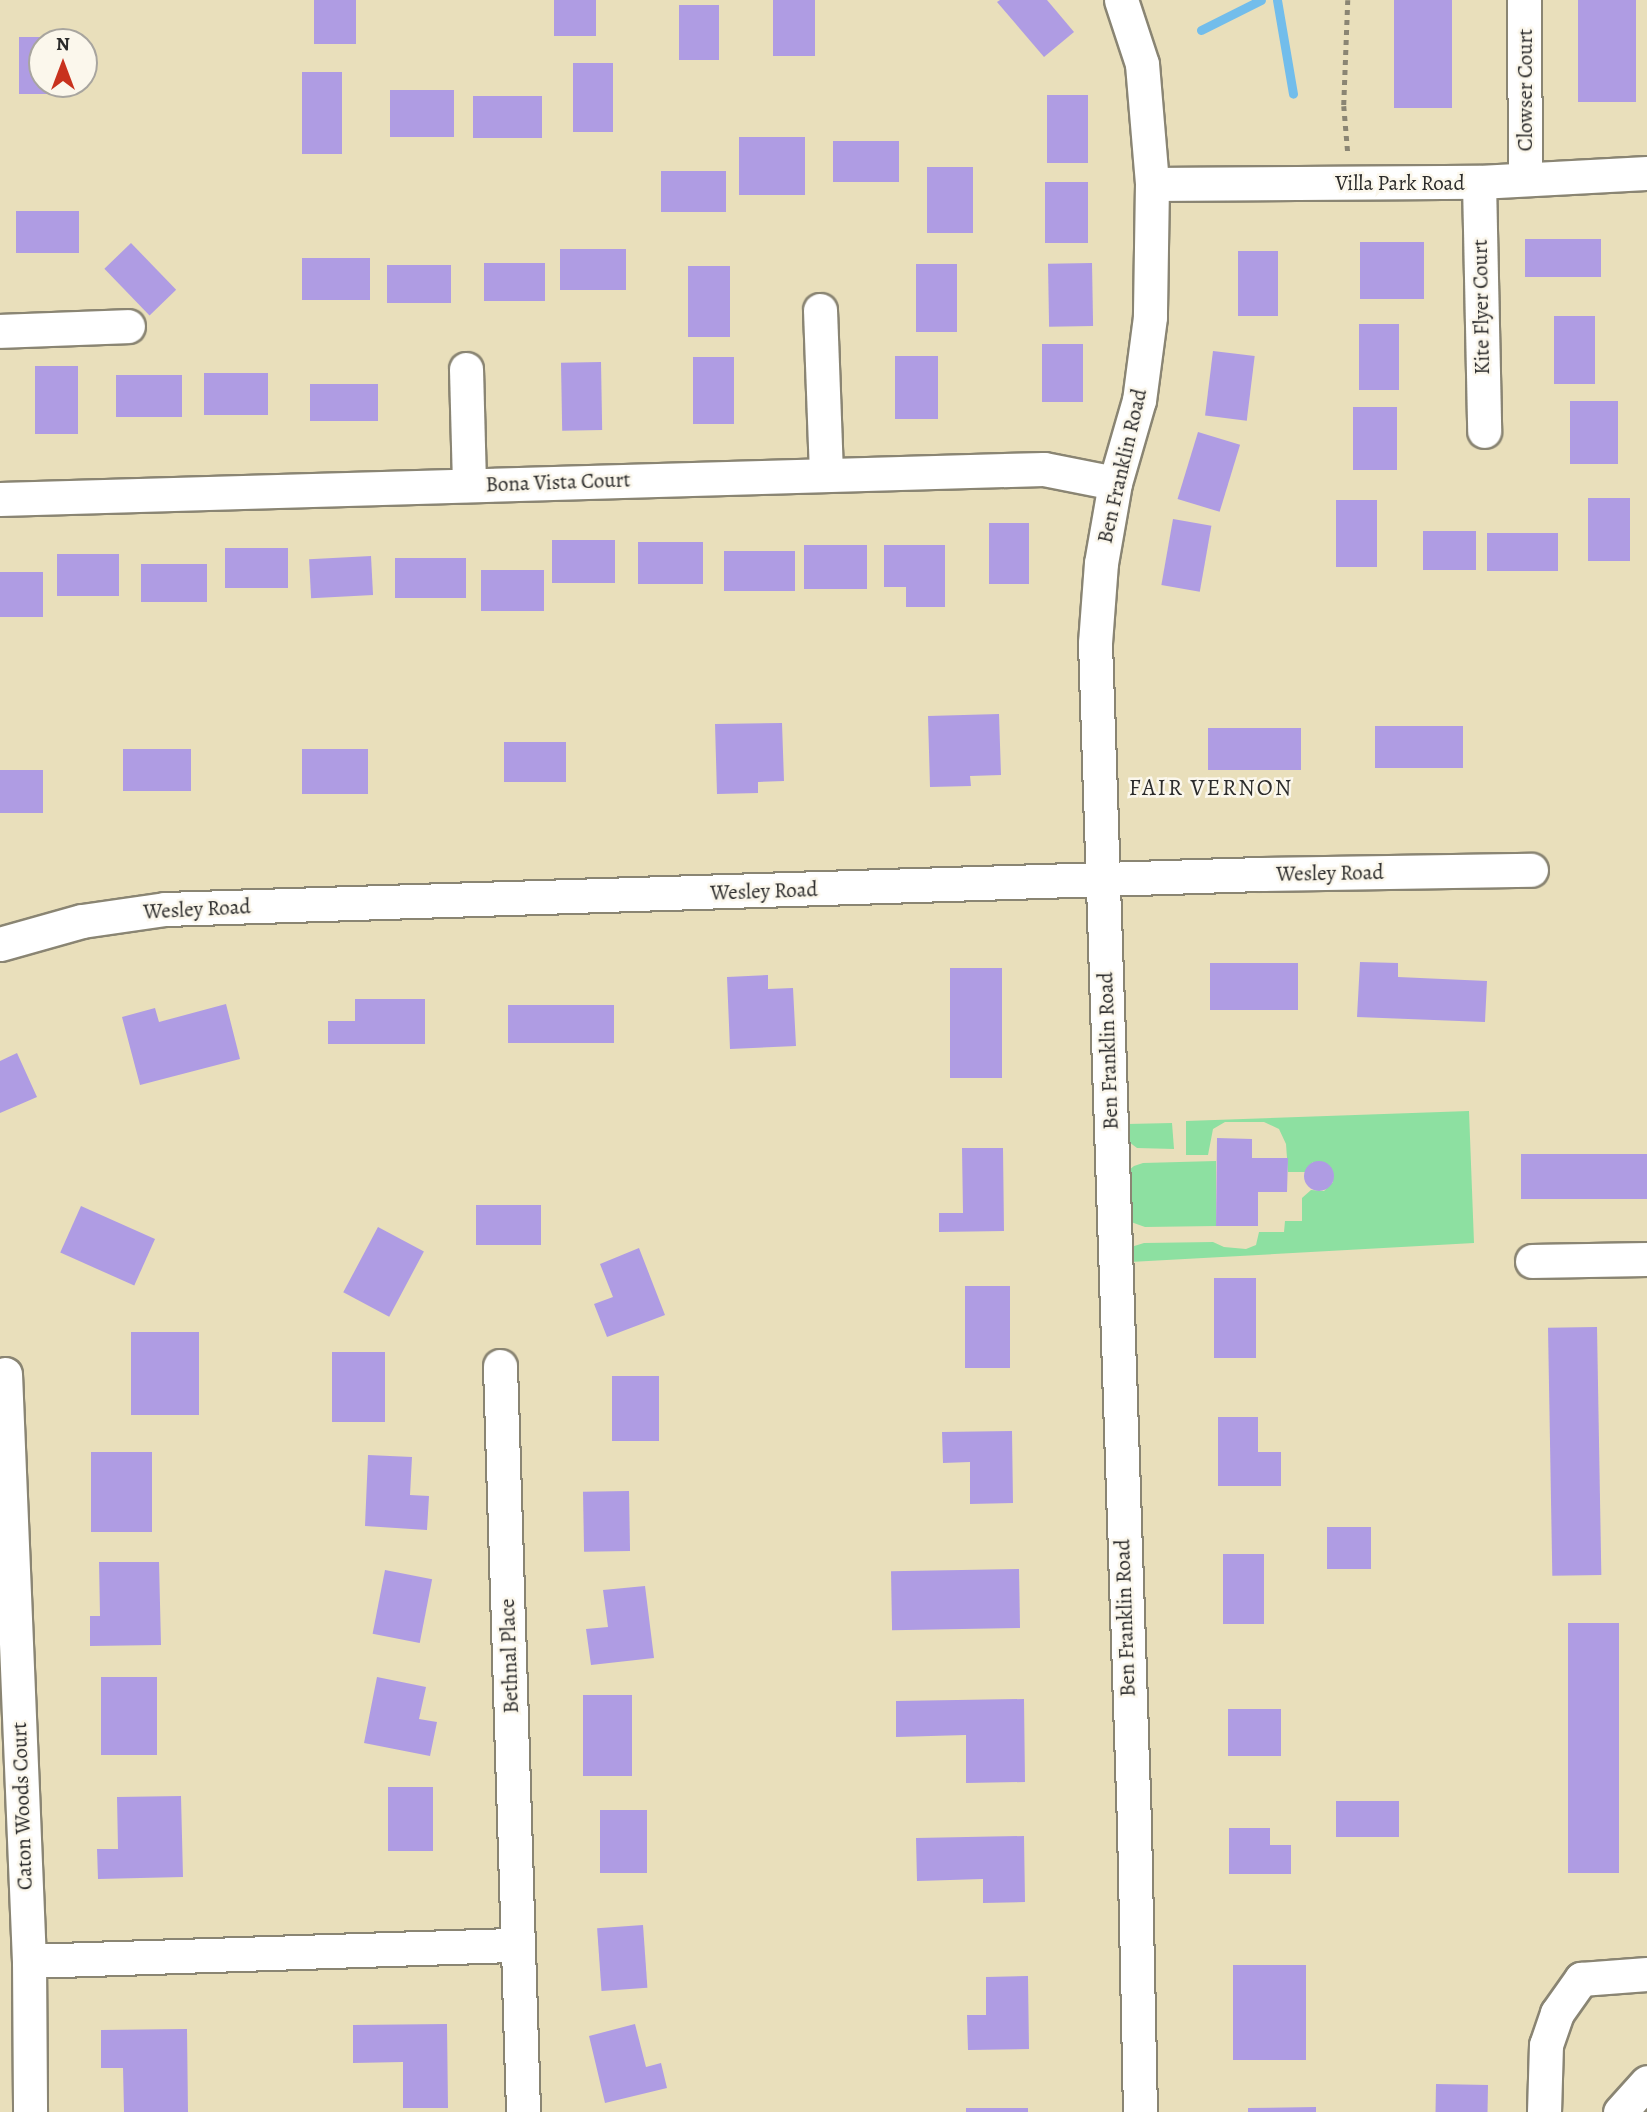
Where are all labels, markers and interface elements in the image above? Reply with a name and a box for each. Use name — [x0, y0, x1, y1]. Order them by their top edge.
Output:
north arrow — [28, 28, 98, 98]
street label: Clowser Court — [1512, 29, 1538, 151]
text: N — [56, 31, 70, 57]
street label: Villa Park Road — [1335, 170, 1465, 196]
street label: Kite Flyer Court — [1467, 239, 1495, 375]
street label: Ben Franklin Road — [1092, 386, 1152, 546]
street label: Bona Vista Court — [485, 467, 631, 497]
district label: FAIR VERNON — [1130, 774, 1292, 802]
street label: Wesley Road — [1276, 859, 1384, 887]
street label: Wesley Road — [710, 877, 818, 905]
street label: Wesley Road — [143, 894, 251, 924]
street label: Ben Franklin Road — [1093, 972, 1123, 1130]
street label: Ben Franklin Road — [1110, 1539, 1140, 1697]
street label: Bethnal Place — [494, 1598, 524, 1714]
street label: Caton Woods Court — [6, 1721, 38, 1891]

